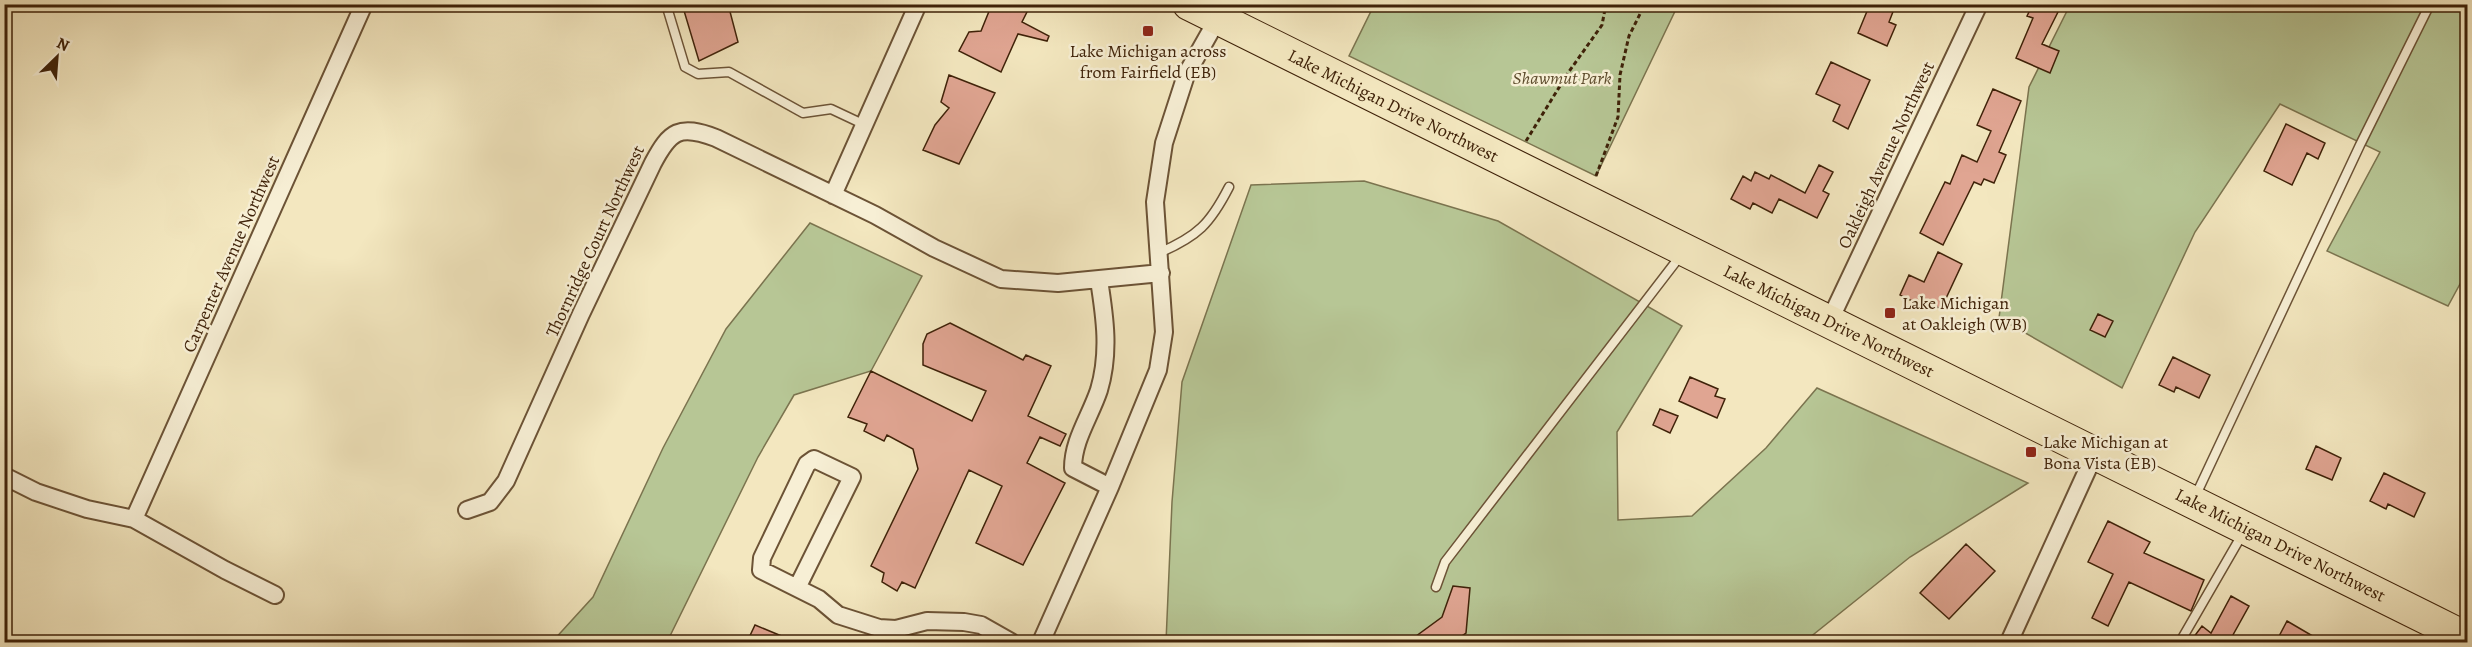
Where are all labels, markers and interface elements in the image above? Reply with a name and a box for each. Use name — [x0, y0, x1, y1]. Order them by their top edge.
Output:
marker: Lake Michigan across from Fairfield (EB) — [1141, 24, 1155, 38]
north arrow — [27, 27, 87, 87]
text: N — [53, 32, 73, 57]
place label: Lake Michigan across from Fairfield (EB) — [1070, 39, 1226, 84]
street label: Lake Michigan Drive Northwest — [1284, 43, 1503, 168]
street label: Oakleigh Avenue Northwest — [1832, 57, 1940, 253]
park label: Shawmut Park — [1512, 66, 1612, 90]
street label: Thornridge Court Northwest — [540, 141, 650, 341]
street label: Carpenter Avenue Northwest — [177, 152, 285, 356]
street label: Lake Michigan Drive Northwest — [1719, 259, 1938, 383]
place label: Lake Michigan at Oakleigh (WB) — [1902, 291, 2027, 336]
marker: Lake Michigan at Oakleigh (WB) — [1883, 306, 1897, 320]
place label: Lake Michigan at Bona Vista (EB) — [2043, 430, 2168, 475]
marker: Lake Michigan at Bona Vista (EB) — [2024, 445, 2038, 459]
street label: Lake Michigan Drive Northwest — [2171, 482, 2390, 608]

